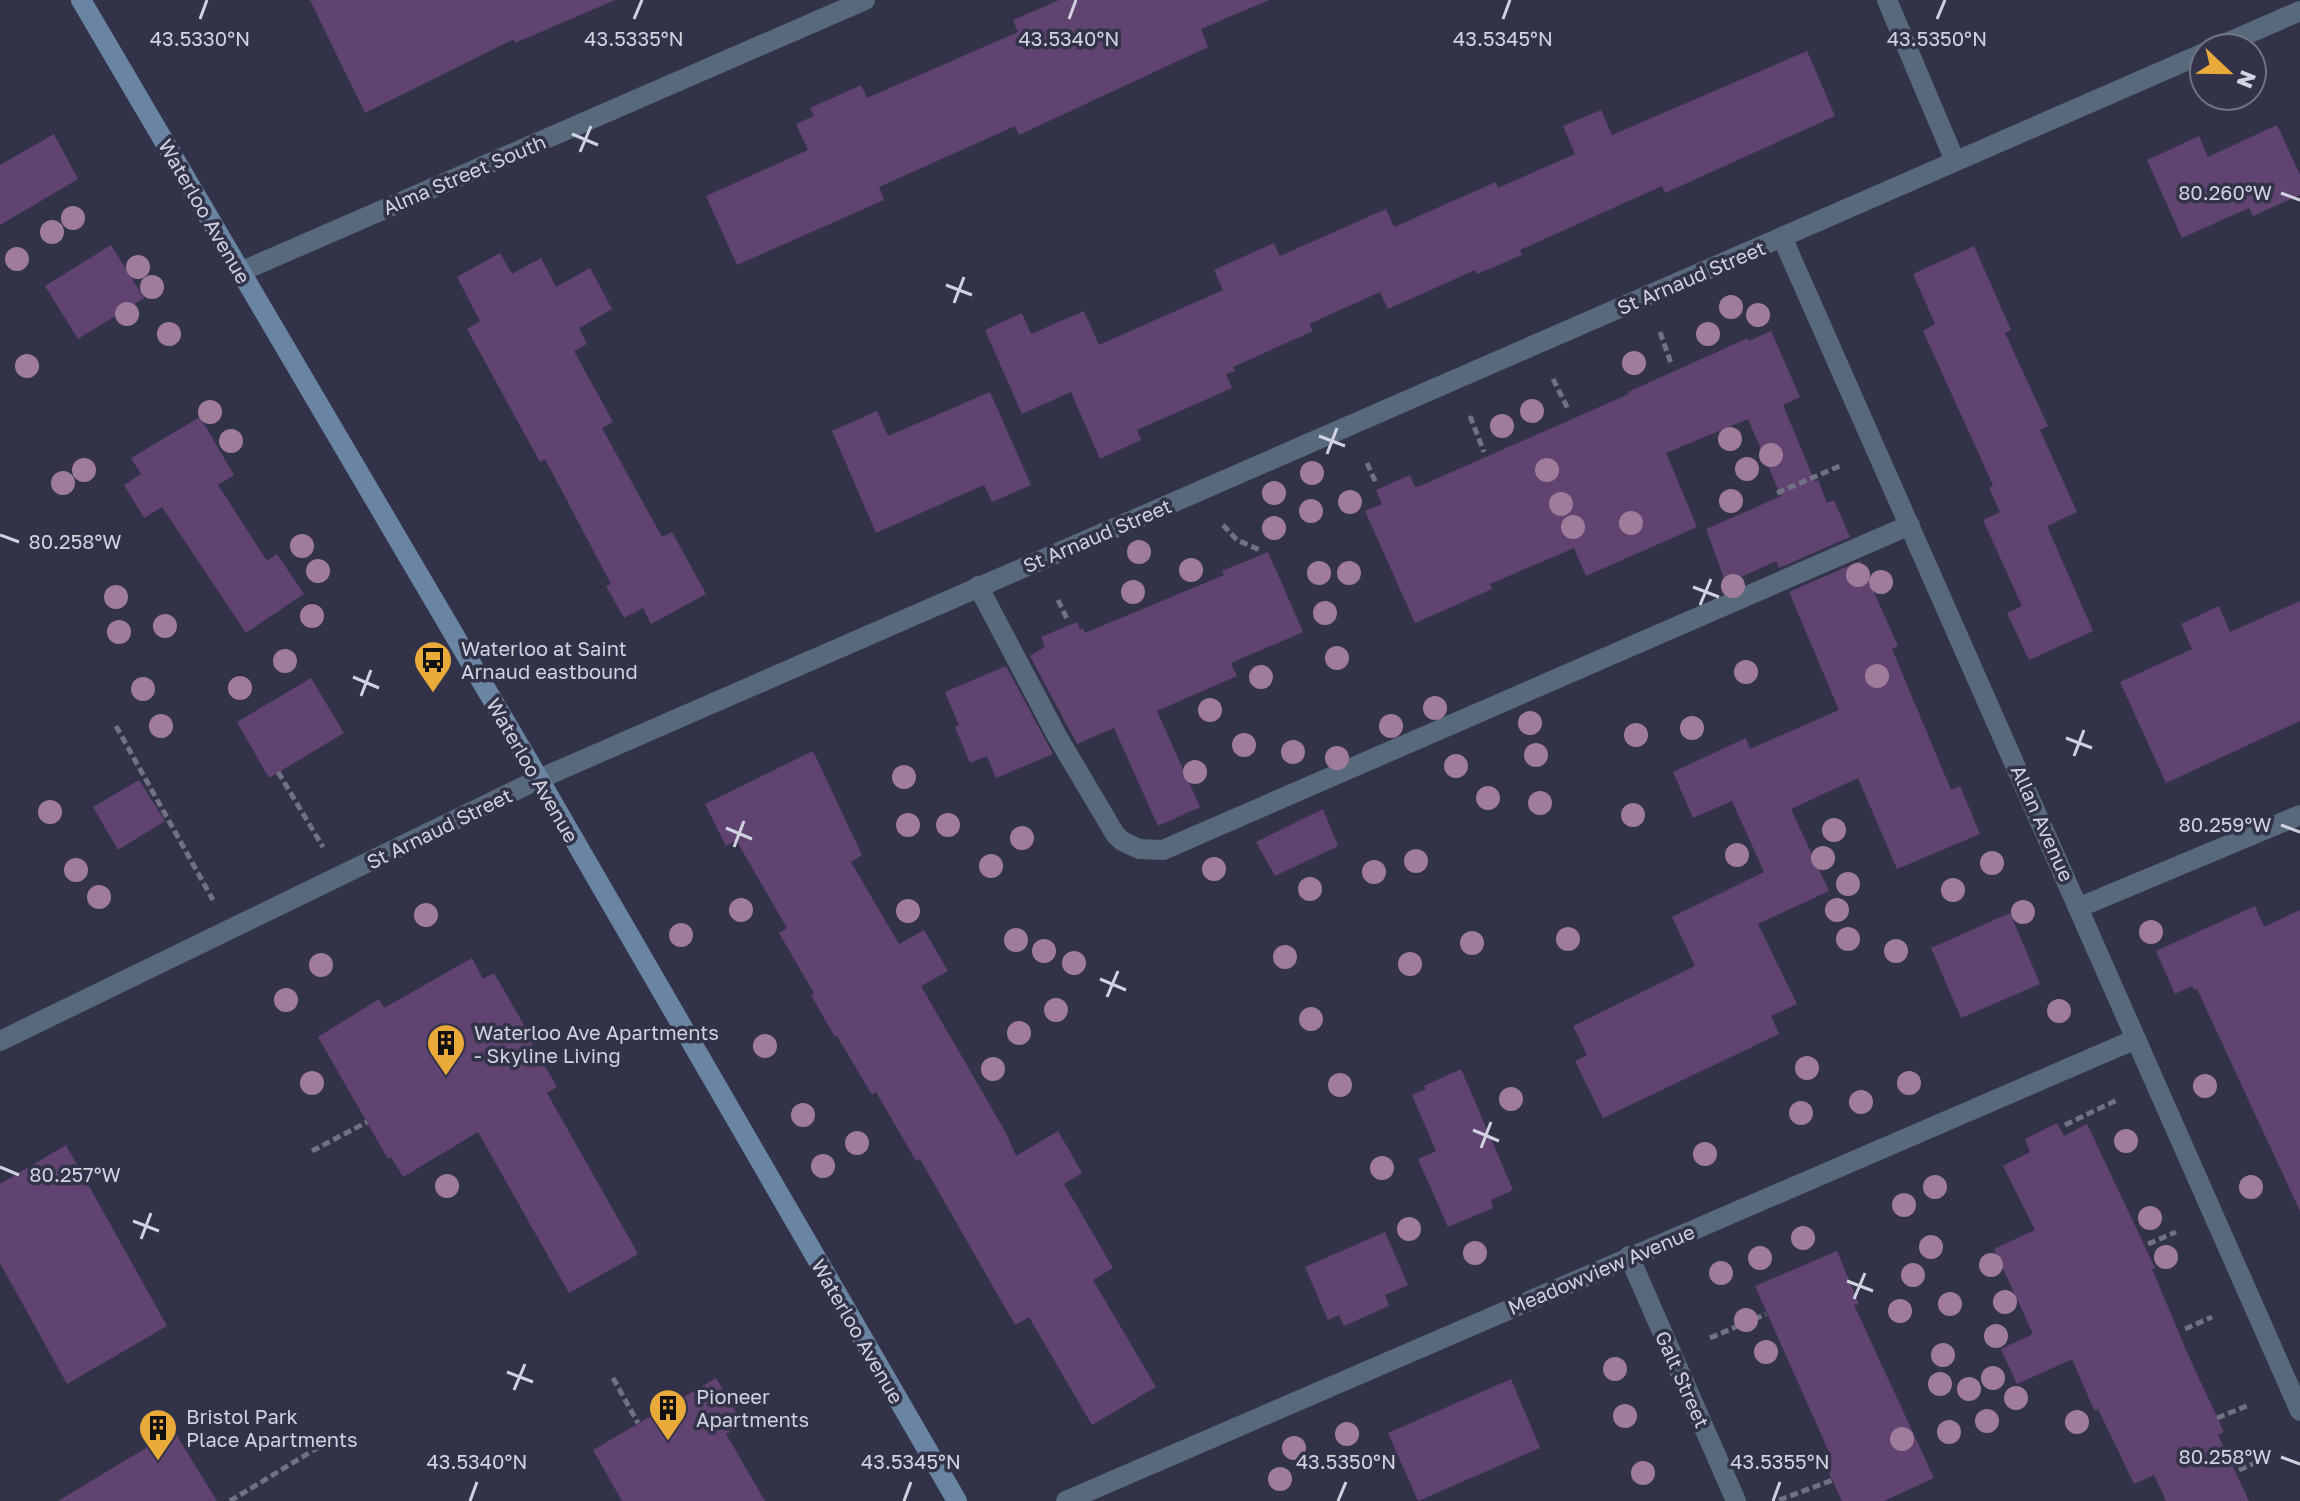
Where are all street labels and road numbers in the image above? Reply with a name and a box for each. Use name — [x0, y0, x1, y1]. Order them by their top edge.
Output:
street label: Alma Street South — [379, 129, 549, 219]
street label: Waterloo Avenue — [154, 135, 256, 287]
street label: St Arnaud Street — [1613, 235, 1769, 319]
street label: St Arnaud Street — [1019, 493, 1175, 577]
street label: Waterloo Avenue — [482, 694, 584, 846]
street label: Allan Avenue — [2007, 761, 2079, 885]
street label: St Arnaud Street — [362, 782, 516, 874]
street label: Meadowview Avenue — [1504, 1219, 1698, 1319]
street label: Waterloo Avenue — [807, 1255, 909, 1407]
street label: Galt Street — [1651, 1327, 1715, 1431]

